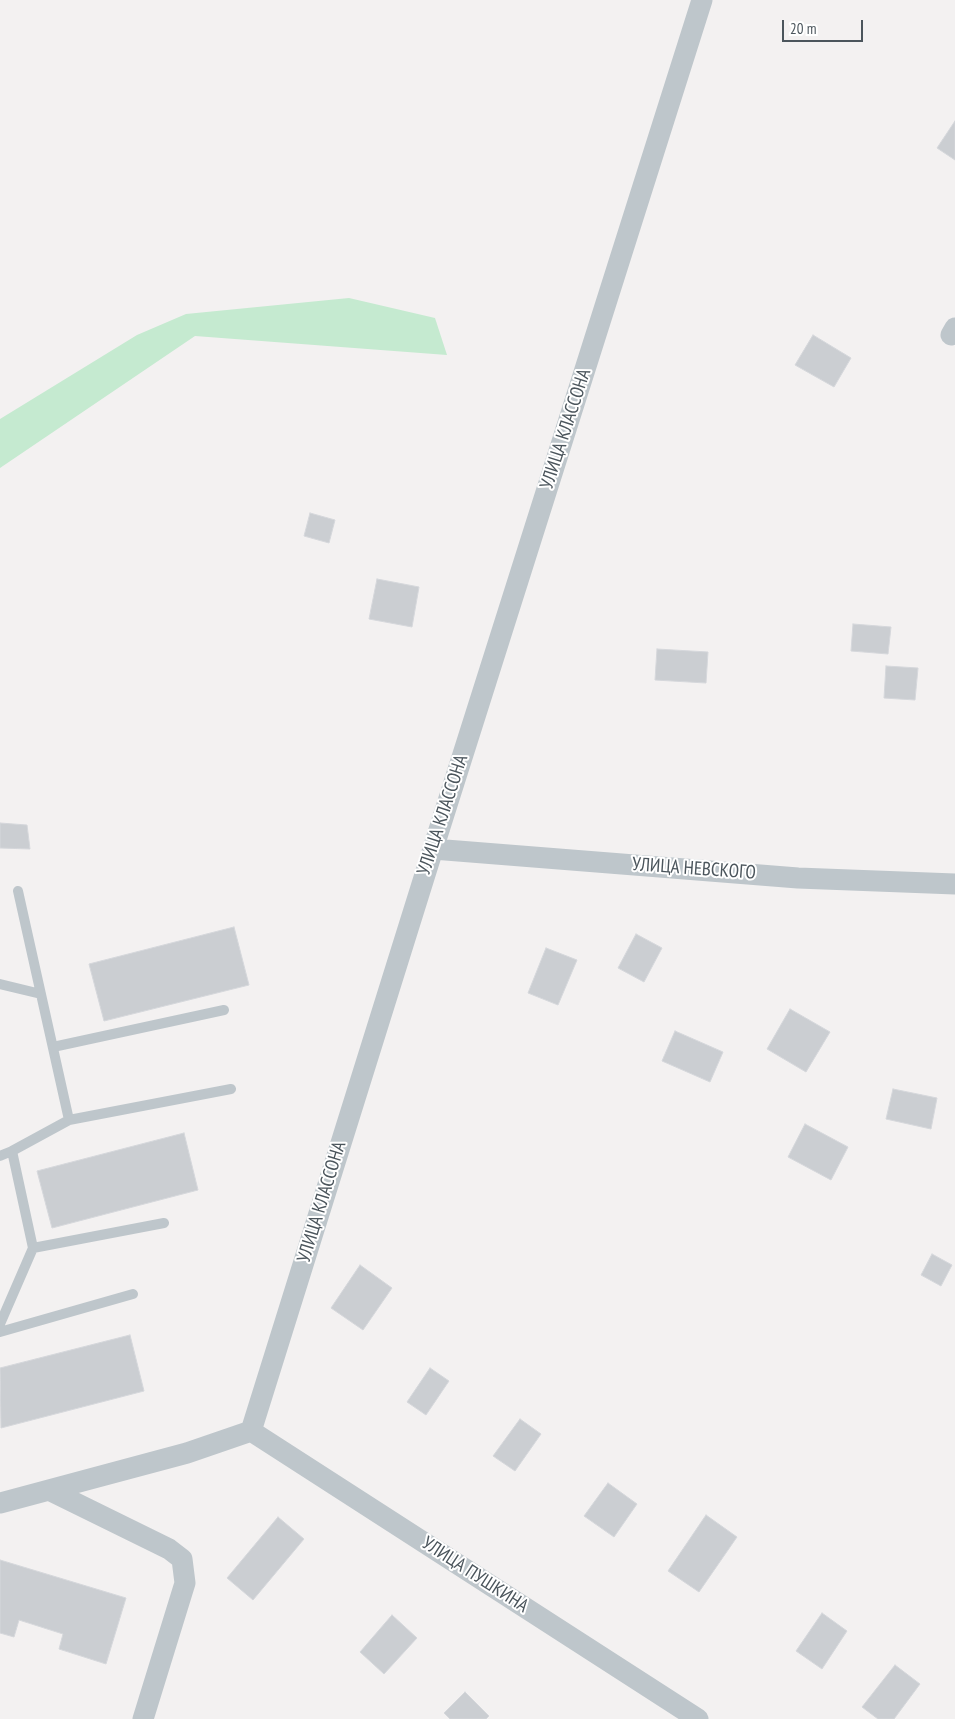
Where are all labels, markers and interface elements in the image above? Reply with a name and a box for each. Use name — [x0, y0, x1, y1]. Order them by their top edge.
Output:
scale bar — [785, 10, 866, 42]
text: 20 m — [790, 19, 816, 38]
street label: УЛИЦА КЛАССОНА — [536, 366, 596, 492]
street label: УЛИЦА КЛАССОНА — [413, 752, 473, 878]
street label: УЛИЦА НЕВСКОГО — [631, 853, 757, 885]
street label: УЛИЦА КЛАССОНА — [293, 1139, 351, 1265]
street label: УЛИЦА ПУШКИНА — [417, 1532, 533, 1618]

